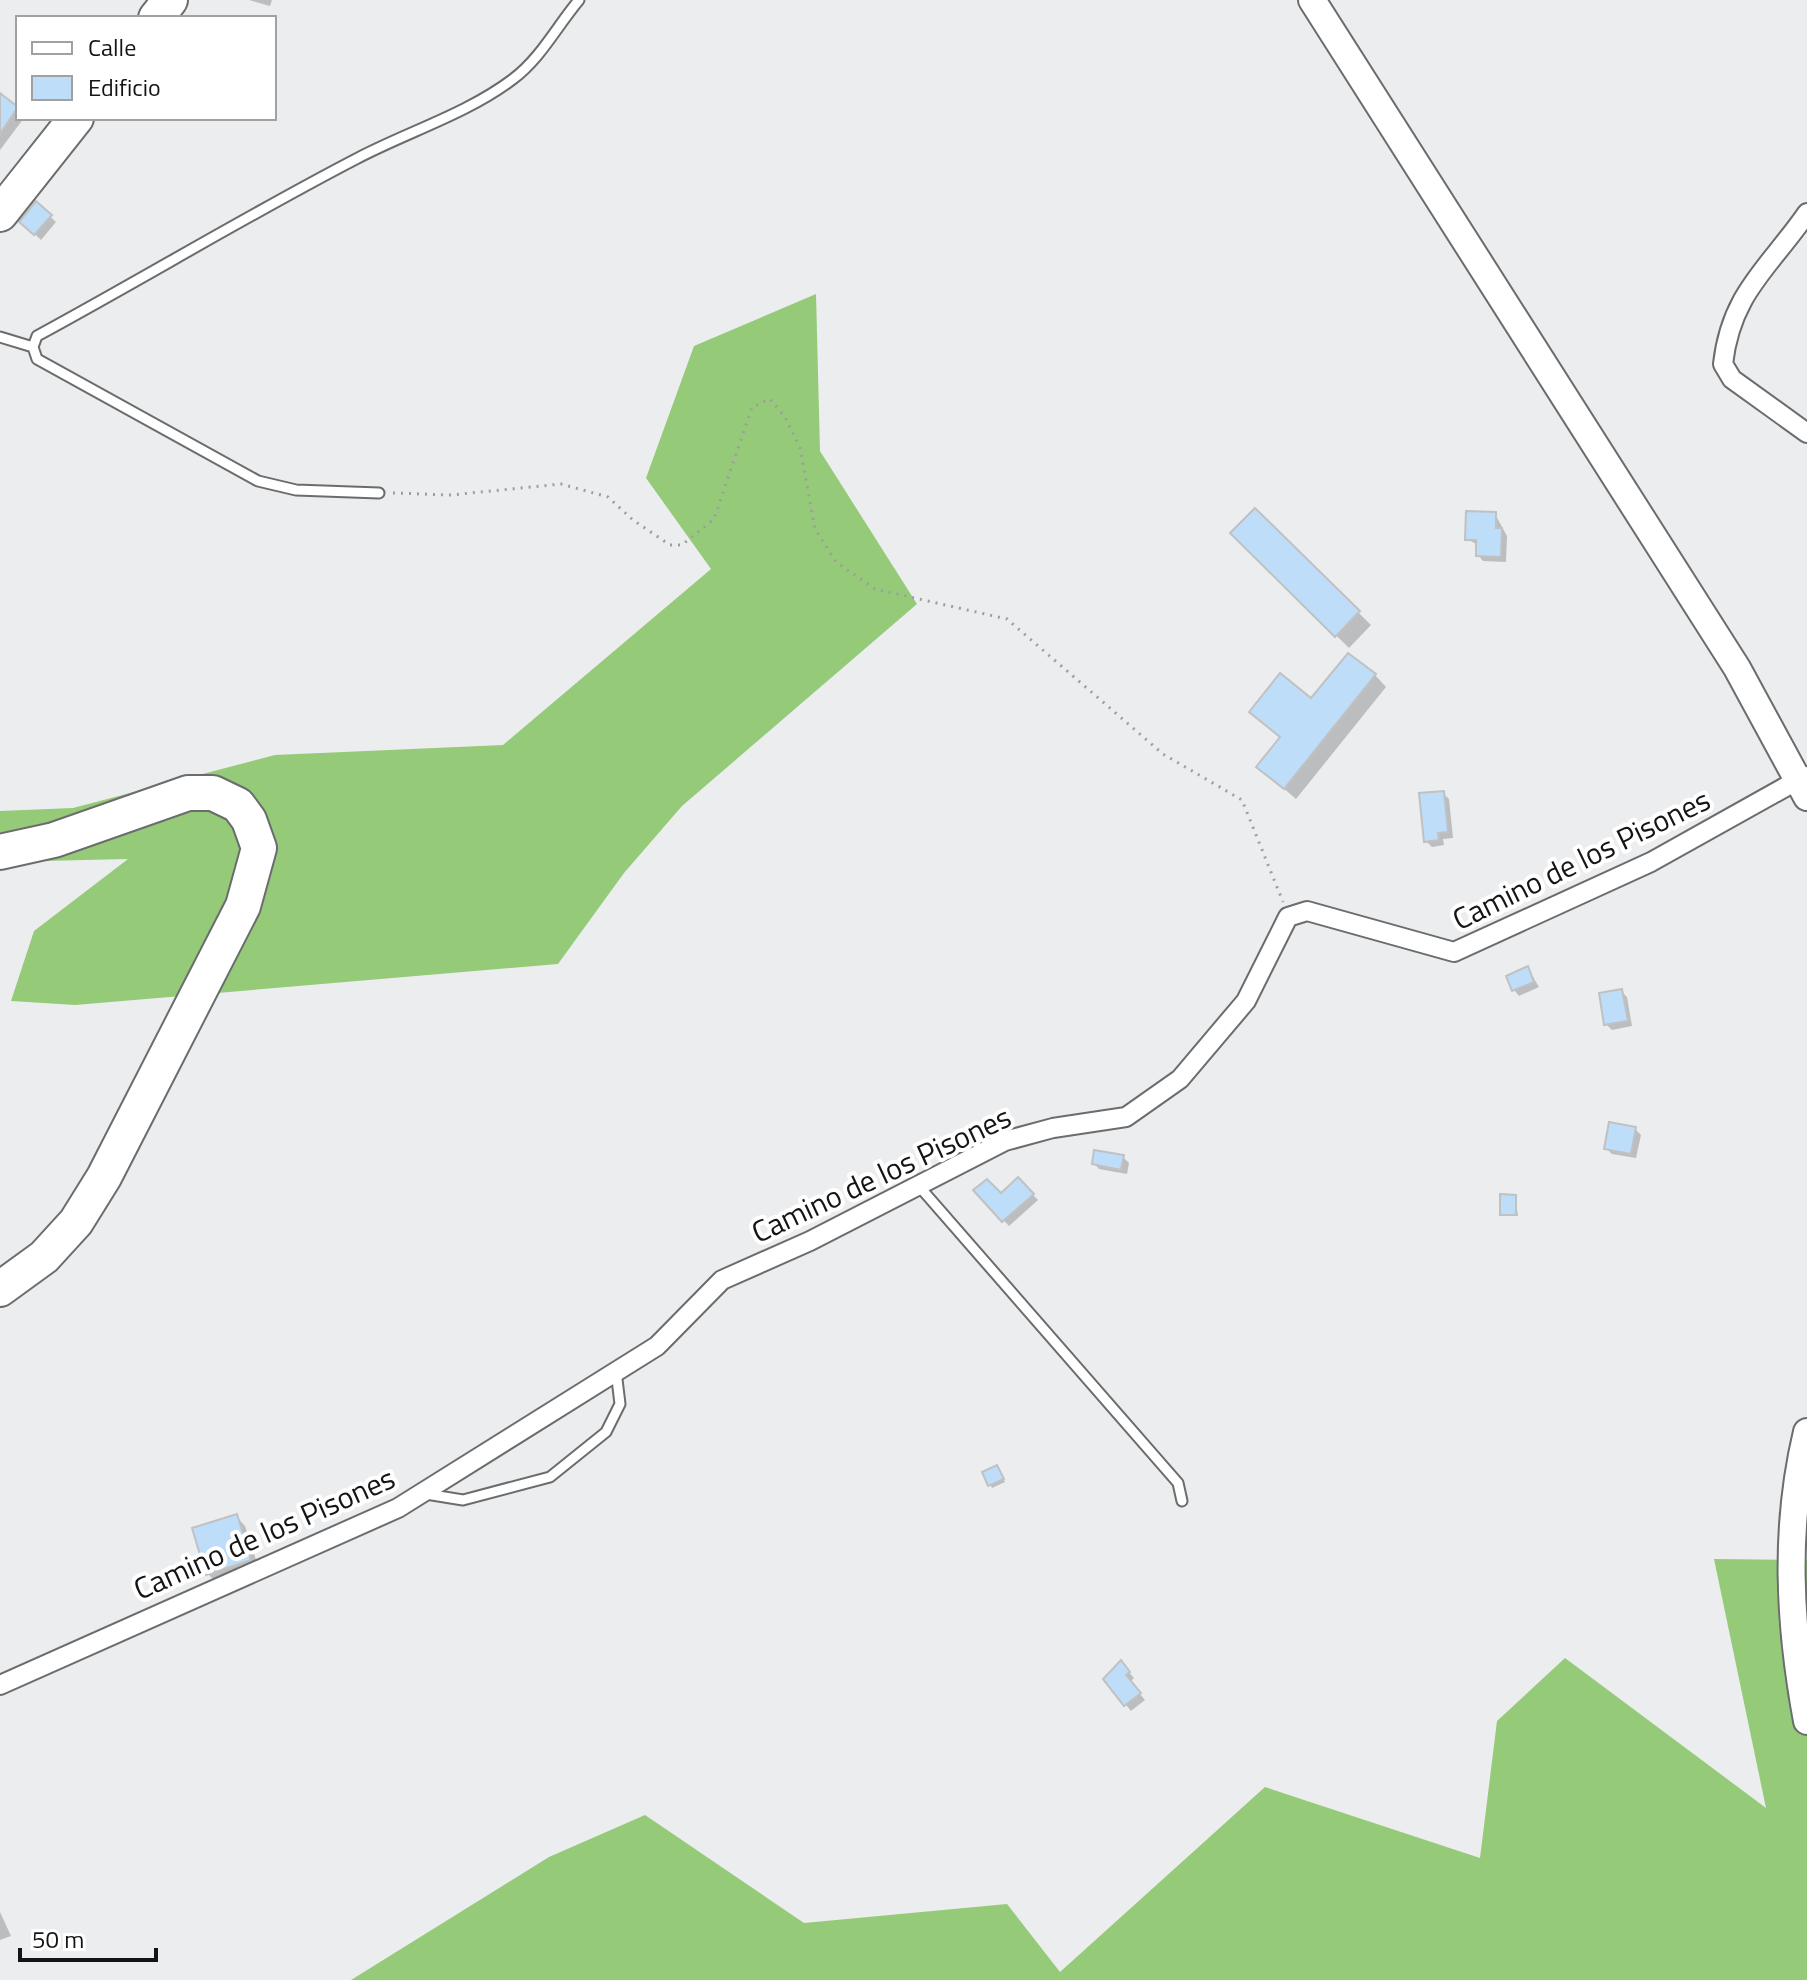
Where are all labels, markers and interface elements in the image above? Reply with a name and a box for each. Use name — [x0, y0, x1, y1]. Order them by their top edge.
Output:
legend — [16, 16, 276, 120]
text: Calle — [88, 29, 136, 65]
text: Edificio — [88, 69, 161, 105]
street label: Camino de los Pisones — [1444, 777, 1718, 941]
street label: Camino de los Pisones — [744, 1094, 1018, 1254]
street label: Camino de los Pisones — [126, 1455, 402, 1611]
scale bar — [20, 1912, 156, 1962]
text: 50 m — [32, 1921, 84, 1957]

